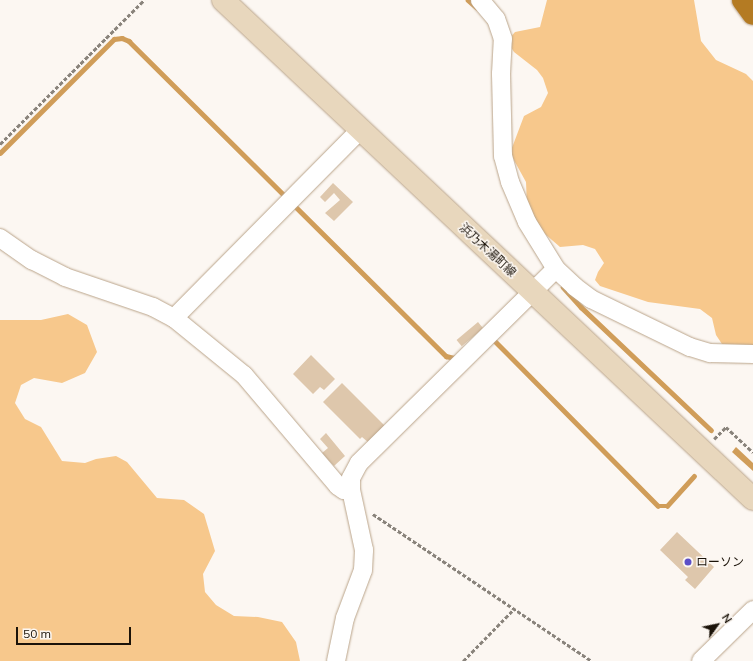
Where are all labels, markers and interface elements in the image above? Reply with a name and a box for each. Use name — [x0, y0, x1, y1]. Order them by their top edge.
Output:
street label: 浜乃木湯町線 — [457, 220, 519, 280]
place label: ローソン — [696, 555, 744, 569]
marker: ローソン — [683, 557, 693, 567]
north arrow — [697, 605, 737, 645]
text: N — [719, 611, 735, 626]
scale bar — [18, 619, 133, 645]
text: 50 m — [23, 626, 51, 641]

